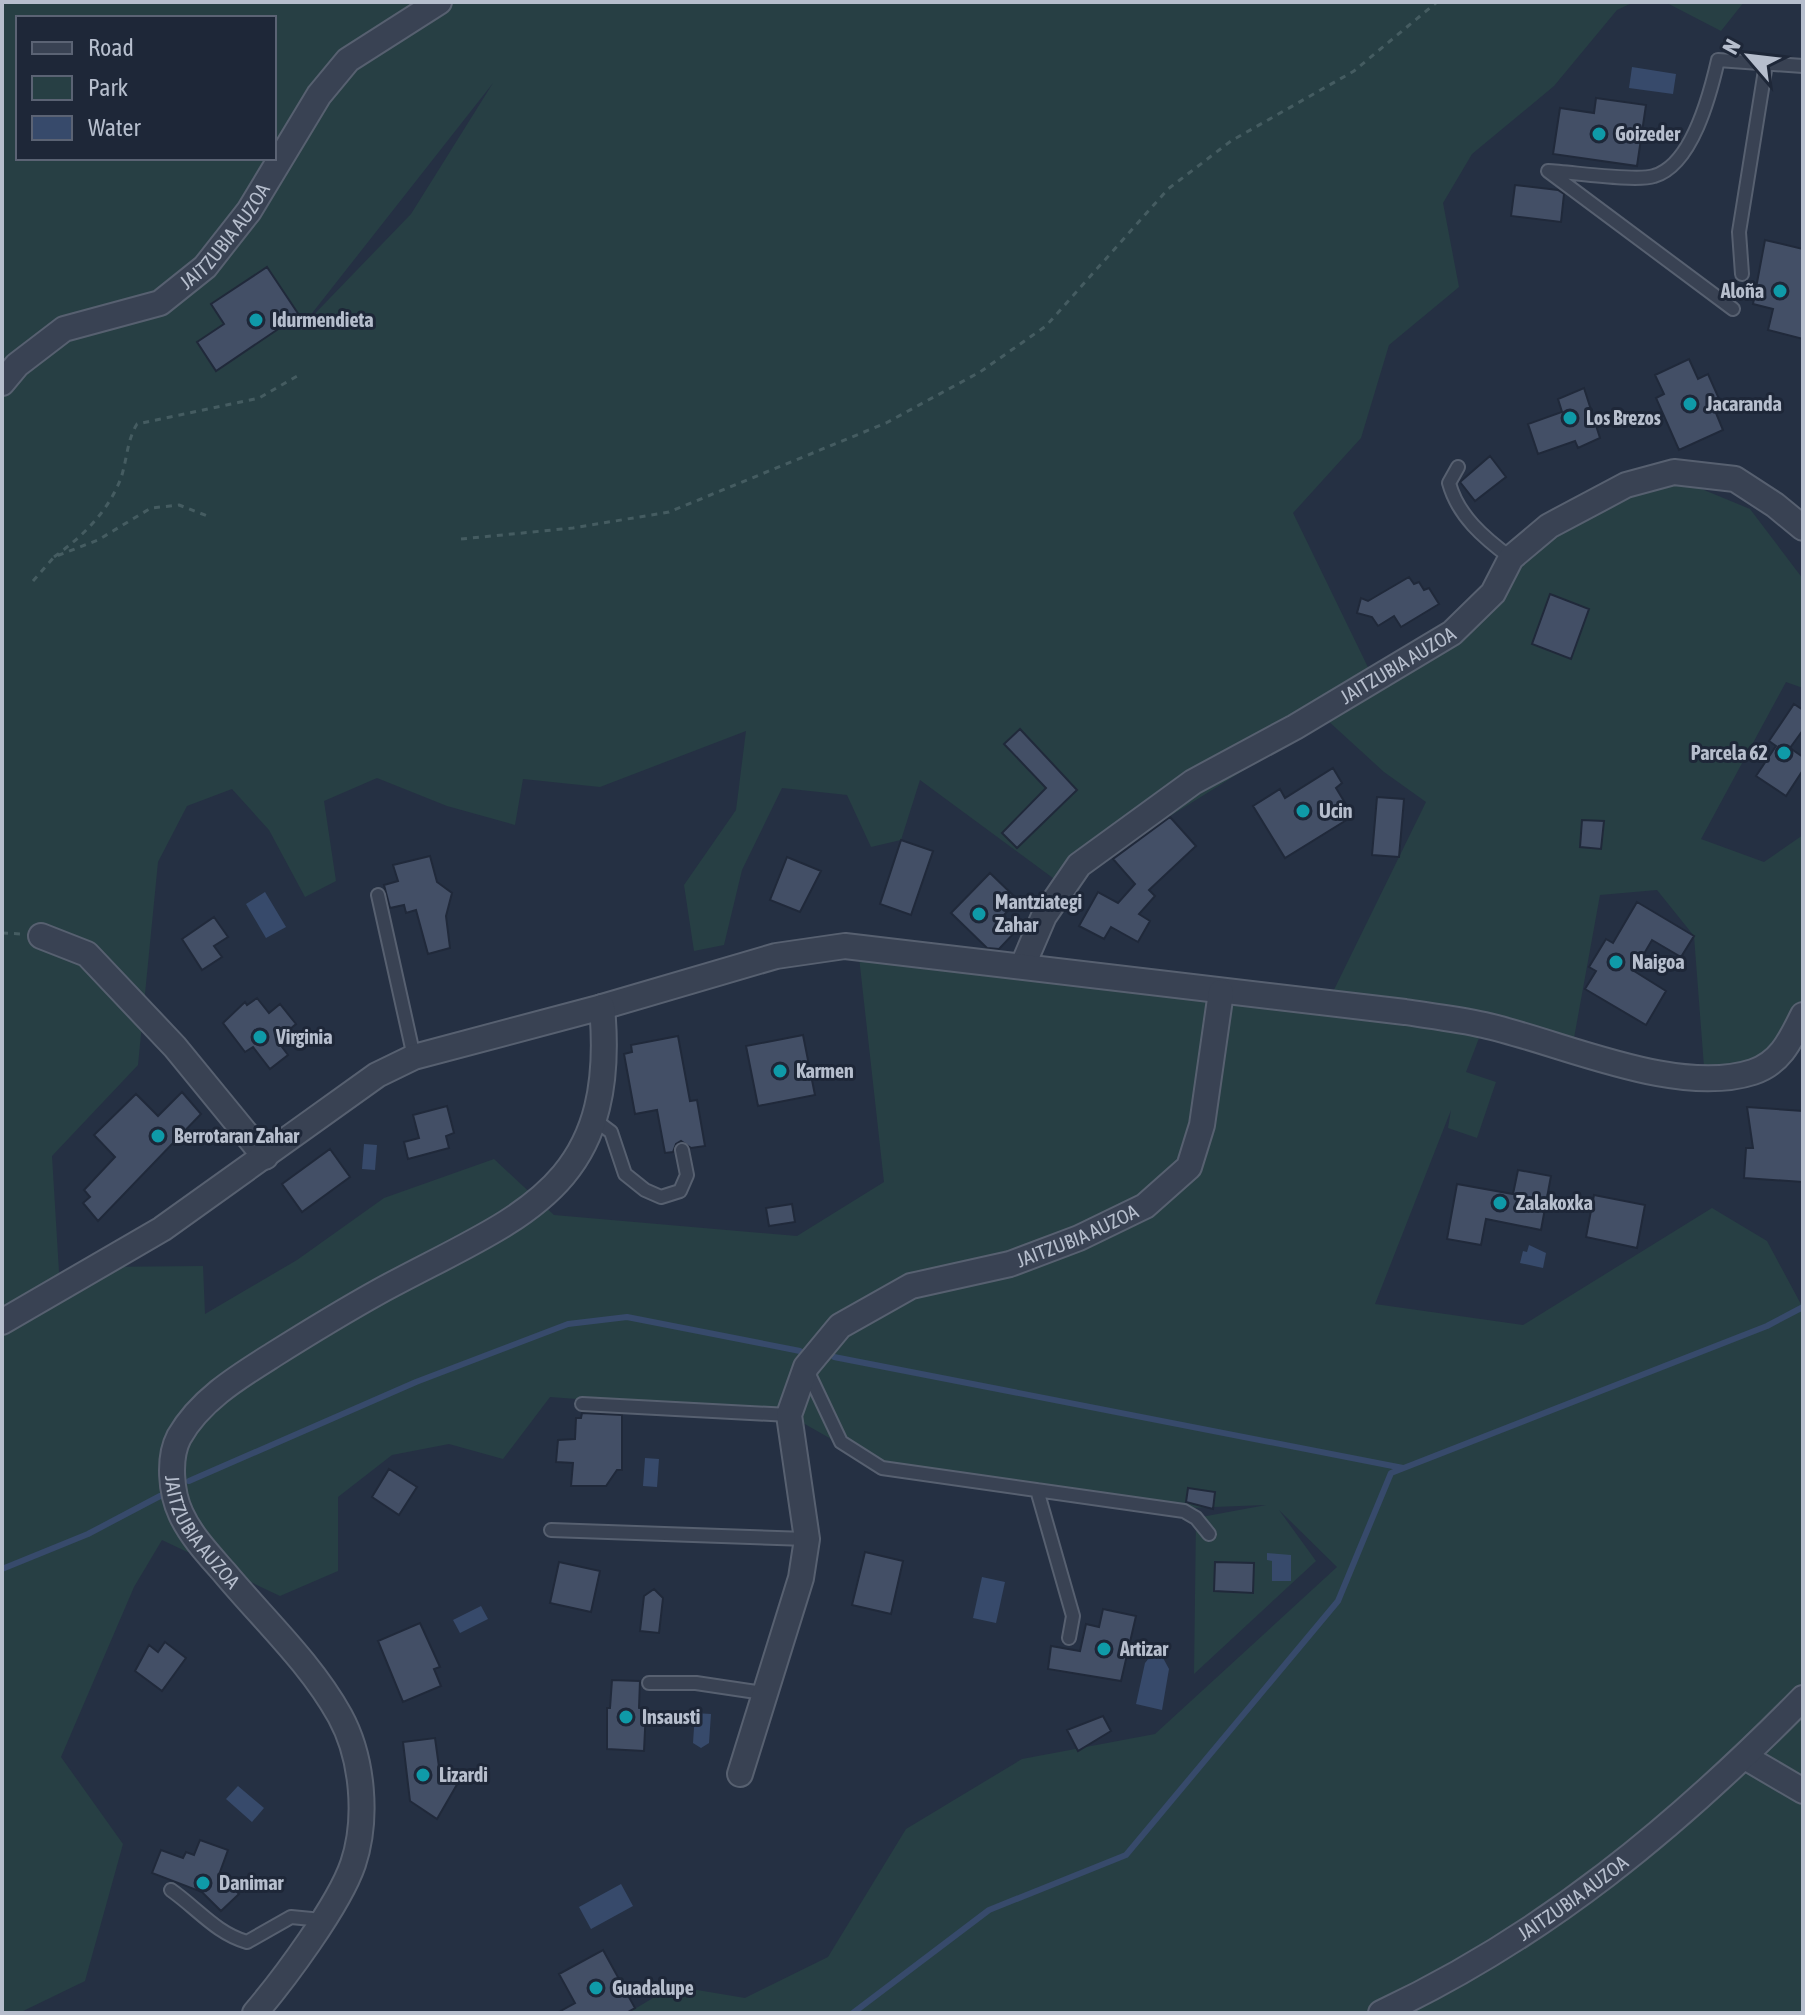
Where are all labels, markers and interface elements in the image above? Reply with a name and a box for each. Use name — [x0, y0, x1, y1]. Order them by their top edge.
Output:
legend — [16, 16, 276, 160]
north arrow — [1709, 16, 1789, 96]
text: Road — [88, 34, 134, 61]
text: N — [1717, 35, 1746, 58]
text: Park — [88, 74, 129, 101]
text: Water — [88, 114, 141, 141]
place label: Goizeder — [1615, 122, 1681, 145]
marker: Goizeder — [1590, 125, 1608, 143]
street label: JAITZUBIA AUZOA — [175, 179, 274, 294]
place label: Aloña — [1720, 279, 1764, 302]
marker: Aloña — [1771, 282, 1789, 300]
place label: Idurmendieta — [272, 308, 374, 331]
marker: Idurmendieta — [247, 311, 265, 329]
place label: Jacaranda — [1705, 392, 1782, 415]
marker: Jacaranda — [1681, 395, 1699, 413]
place label: Los Brezos — [1586, 406, 1661, 429]
marker: Los Brezos — [1561, 409, 1579, 427]
street label: JAITZUBIA AUZOA — [1336, 622, 1460, 708]
place label: Parcela 62 — [1691, 741, 1768, 764]
marker: Parcela 62 — [1775, 744, 1793, 762]
place label: Ucin — [1319, 799, 1353, 822]
marker: Ucin — [1294, 802, 1312, 820]
place label: Mantziategi Zahar — [995, 890, 1082, 936]
marker: Mantziategi Zahar — [970, 905, 988, 923]
place label: Naigoa — [1632, 950, 1685, 973]
marker: Naigoa — [1607, 953, 1625, 971]
place label: Virginia — [275, 1025, 333, 1048]
marker: Virginia — [251, 1028, 269, 1046]
place label: Karmen — [796, 1059, 854, 1082]
marker: Karmen — [771, 1062, 789, 1080]
place label: Berrotaran Zahar — [174, 1124, 300, 1147]
marker: Berrotaran Zahar — [149, 1127, 167, 1145]
place label: Zalakoxka — [1516, 1191, 1593, 1214]
marker: Zalakoxka — [1491, 1194, 1509, 1212]
street label: JAITZUBIA AUZOA — [1013, 1199, 1142, 1272]
street label: JAITZUBIA AUZOA — [161, 1475, 245, 1593]
place label: Artizar — [1119, 1637, 1169, 1660]
marker: Artizar — [1095, 1640, 1113, 1658]
place label: Insausti — [642, 1705, 700, 1728]
marker: Insausti — [617, 1708, 635, 1726]
place label: Lizardi — [439, 1763, 488, 1786]
marker: Lizardi — [414, 1766, 432, 1784]
street label: JAITZUBIA AUZOA — [1513, 1850, 1632, 1945]
place label: Danimar — [219, 1871, 284, 1894]
marker: Danimar — [194, 1874, 212, 1892]
place label: Guadalupe — [612, 1976, 694, 1999]
marker: Guadalupe — [587, 1979, 605, 1997]

